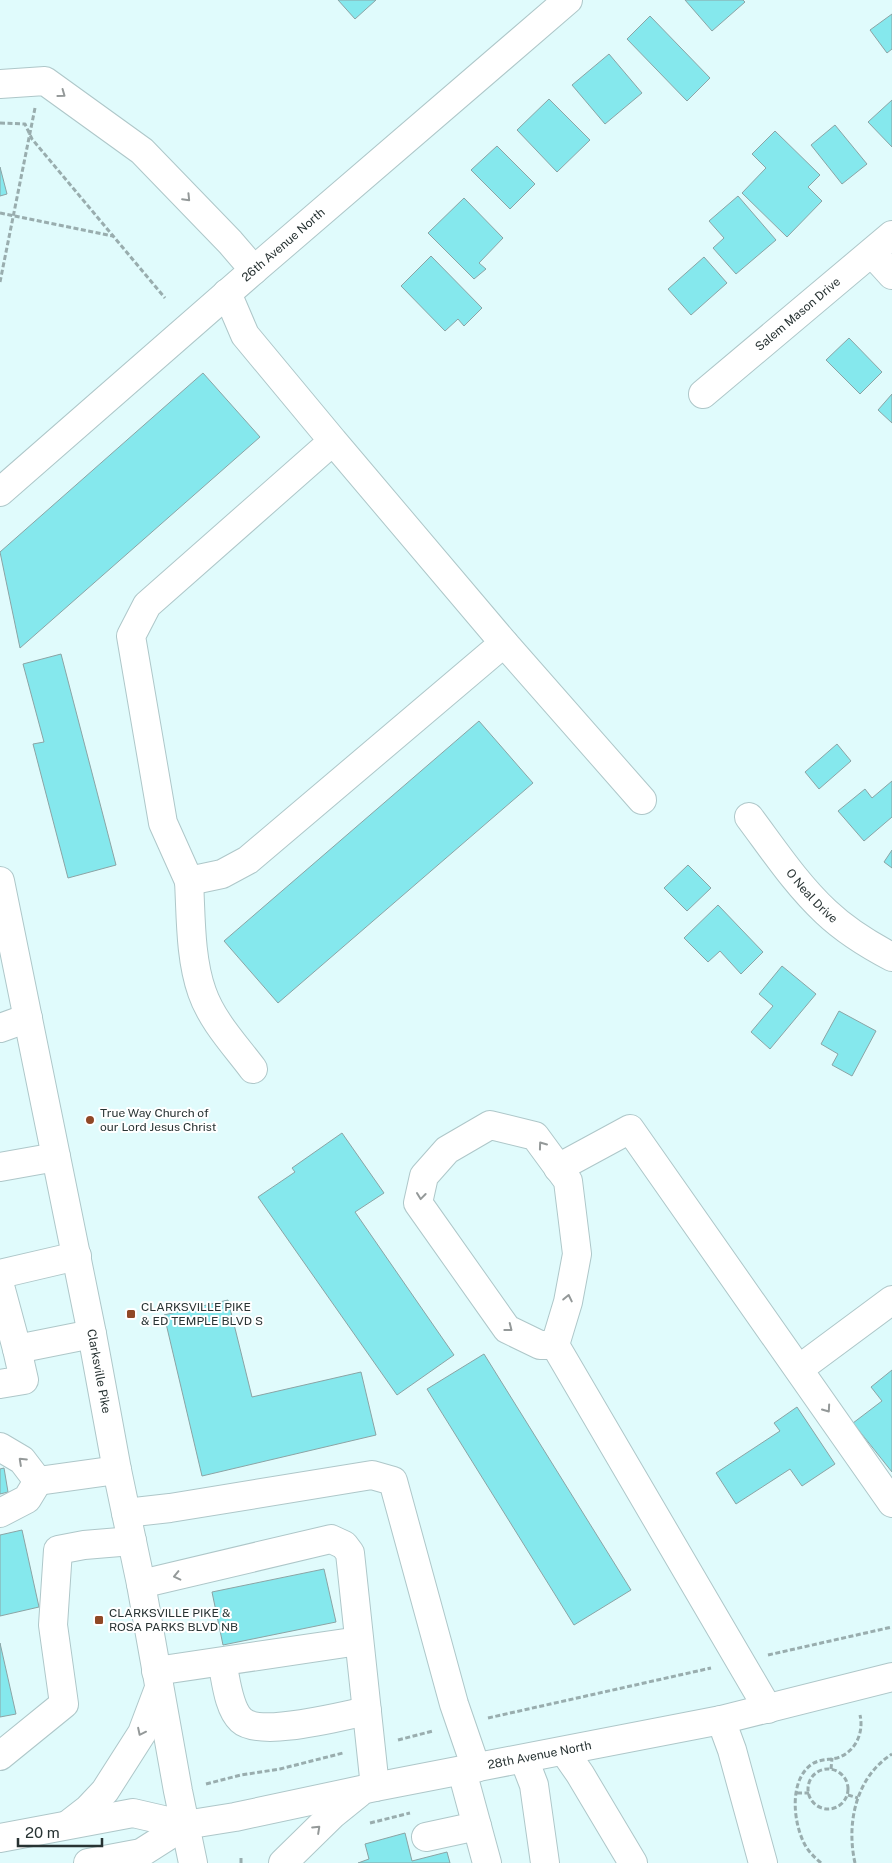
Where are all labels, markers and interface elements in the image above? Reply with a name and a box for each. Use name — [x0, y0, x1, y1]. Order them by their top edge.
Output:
one-way arrow — [56, 88, 66, 97]
one-way arrow — [181, 192, 190, 201]
street label: 26th Avenue North — [239, 205, 328, 284]
street label: Salem Mason Drive — [753, 274, 843, 354]
street label: O Neal Drive — [783, 866, 841, 926]
place label: True Way Church of our Lord Jesus Christ — [100, 1106, 217, 1134]
marker: True Way Church of our Lord Jesus Christ — [84, 1114, 96, 1126]
one-way arrow — [539, 1142, 548, 1151]
one-way arrow — [416, 1192, 427, 1200]
one-way arrow — [563, 1294, 573, 1303]
place label: CLARKSVILLE PIKE & ED TEMPLE BLVD S — [141, 1300, 263, 1328]
marker: CLARKSVILLE PIKE & ED TEMPLE BLVD S — [125, 1308, 137, 1320]
one-way arrow — [504, 1323, 513, 1332]
street label: Clarksville Pike — [84, 1328, 113, 1415]
one-way arrow — [821, 1403, 830, 1413]
one-way arrow — [18, 1458, 27, 1467]
one-way arrow — [173, 1570, 182, 1581]
place label: CLARKSVILLE PIKE & ROSA PARKS BLVD NB — [109, 1606, 238, 1634]
marker: CLARKSVILLE PIKE & ROSA PARKS BLVD NB — [93, 1614, 105, 1626]
one-way arrow — [137, 1727, 148, 1736]
street label: 28th Avenue North — [486, 1738, 593, 1772]
scale bar — [18, 1816, 101, 1848]
text: 20 m — [25, 1824, 60, 1841]
one-way arrow — [312, 1826, 321, 1835]

